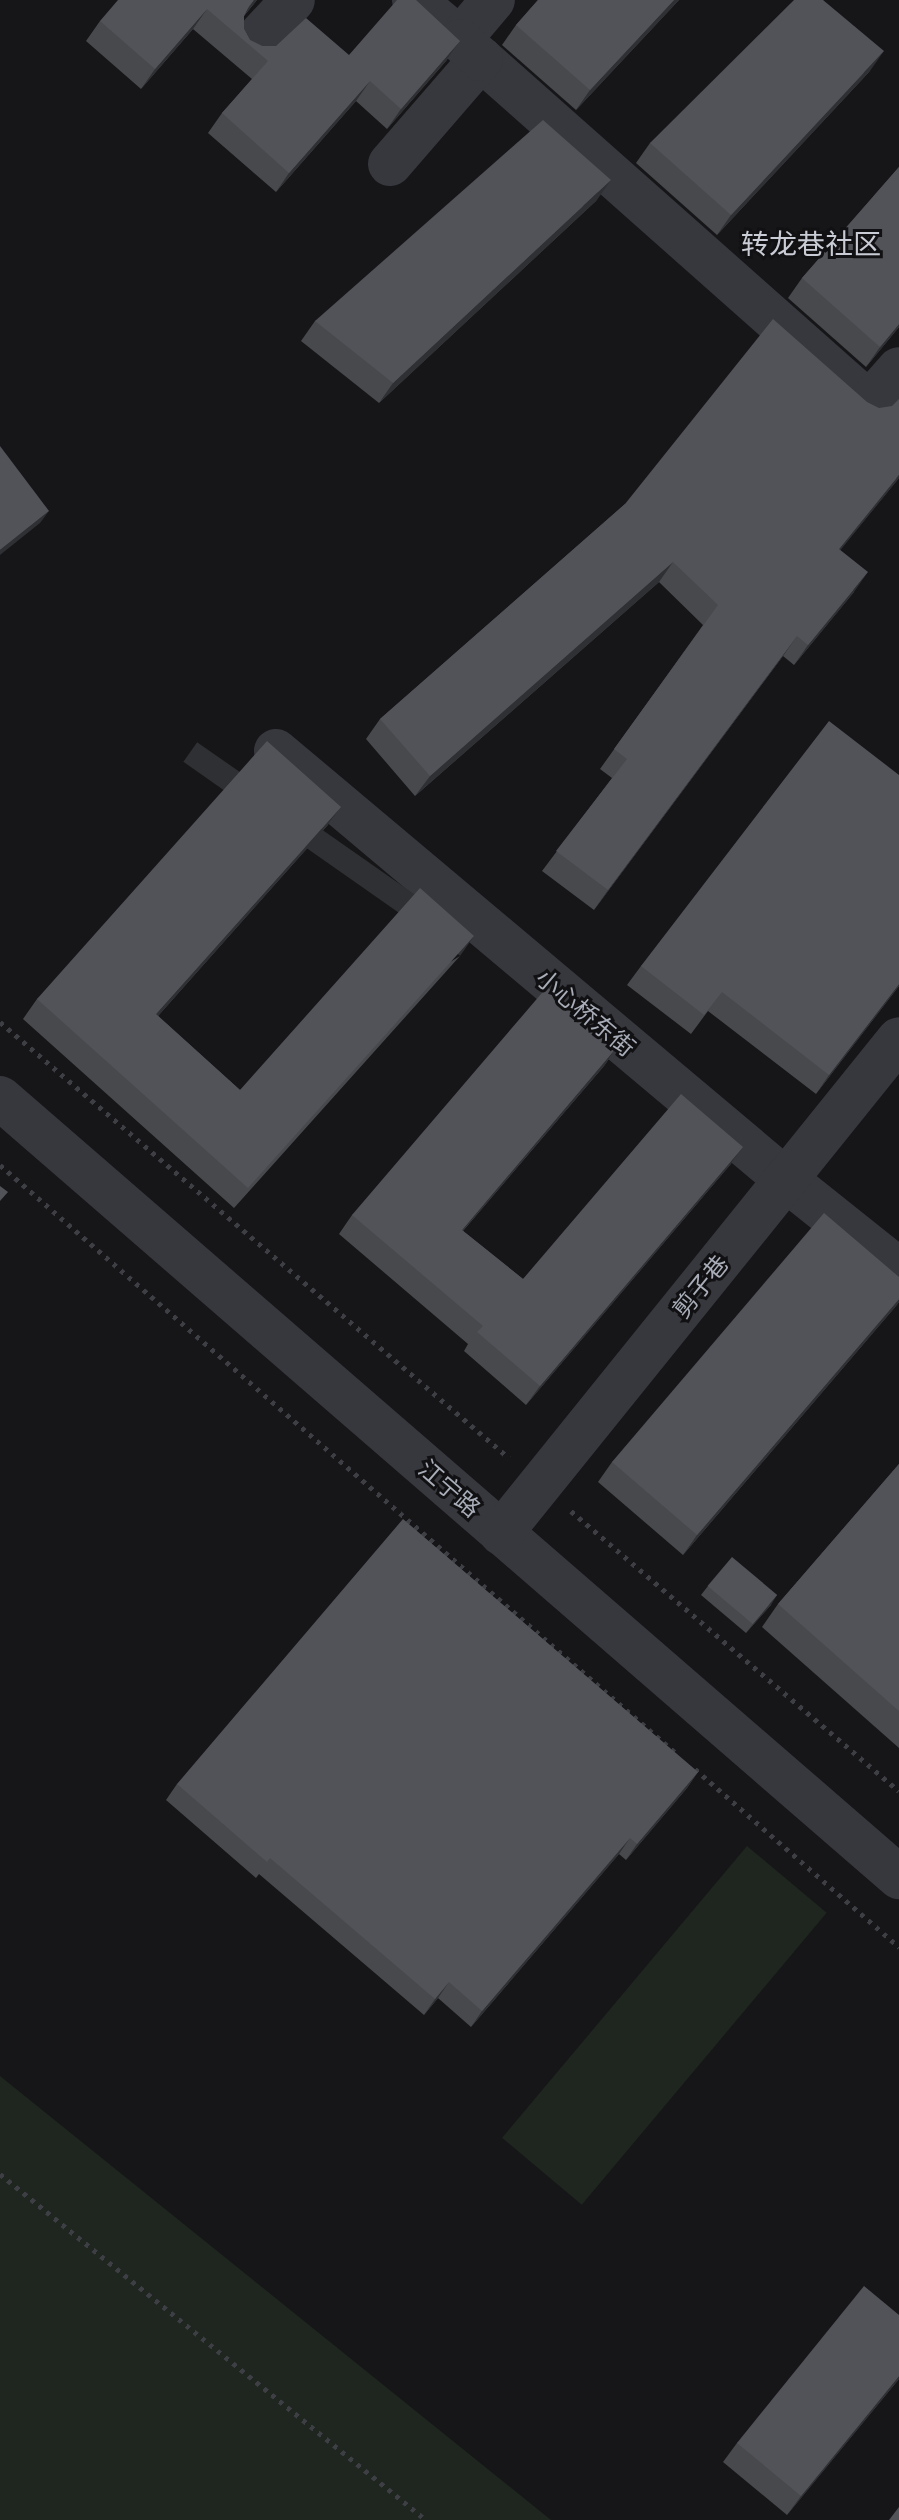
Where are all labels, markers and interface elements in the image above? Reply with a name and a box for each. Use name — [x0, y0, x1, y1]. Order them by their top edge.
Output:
district label: 转龙巷社区 — [741, 226, 881, 260]
street label: 小心桥东街 — [531, 962, 641, 1062]
street label: 剪子巷 — [666, 1249, 734, 1323]
street label: 江宁路 — [413, 1454, 487, 1522]

